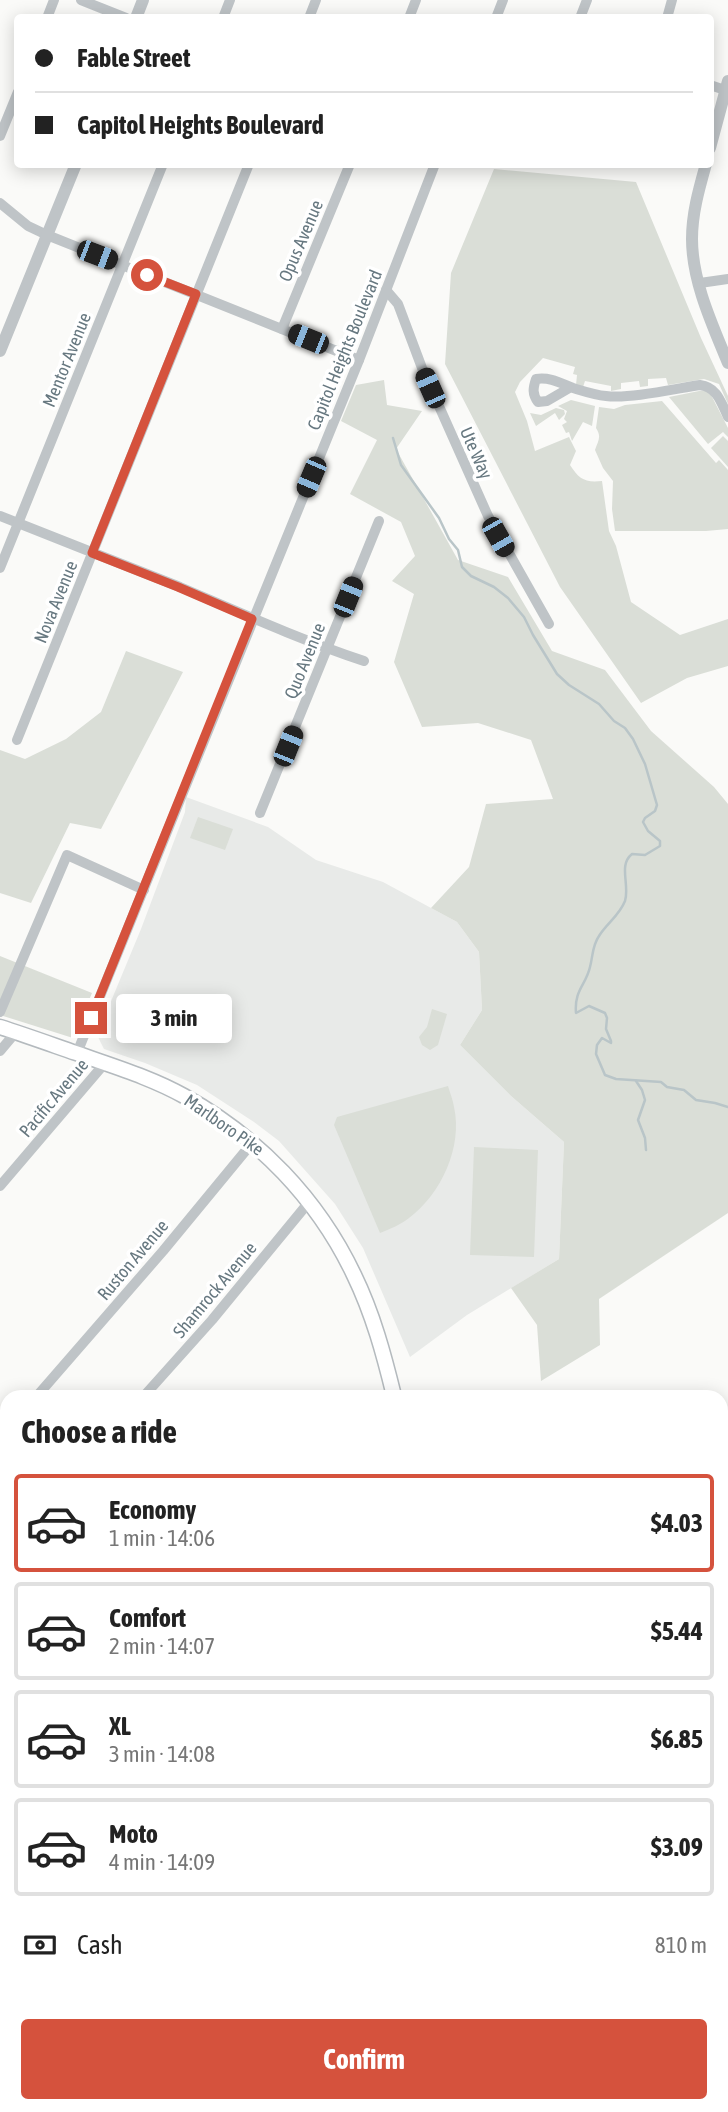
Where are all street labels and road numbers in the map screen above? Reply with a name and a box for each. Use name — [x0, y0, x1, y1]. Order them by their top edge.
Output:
street label: Opus Avenue — [274, 197, 327, 285]
street label: Capitol Heights Boulevard — [303, 267, 386, 433]
street label: Mentor Avenue — [38, 310, 95, 410]
street label: Ute Way — [456, 424, 497, 482]
street label: Nova Avenue — [30, 558, 82, 646]
street label: Quo Avenue — [280, 620, 329, 702]
street label: Pacific Avenue — [15, 1054, 92, 1141]
street label: Marlboro Pike — [181, 1090, 268, 1160]
street label: Ruston Avenue — [93, 1215, 172, 1304]
street label: Shamrock Avenue — [169, 1238, 261, 1342]

